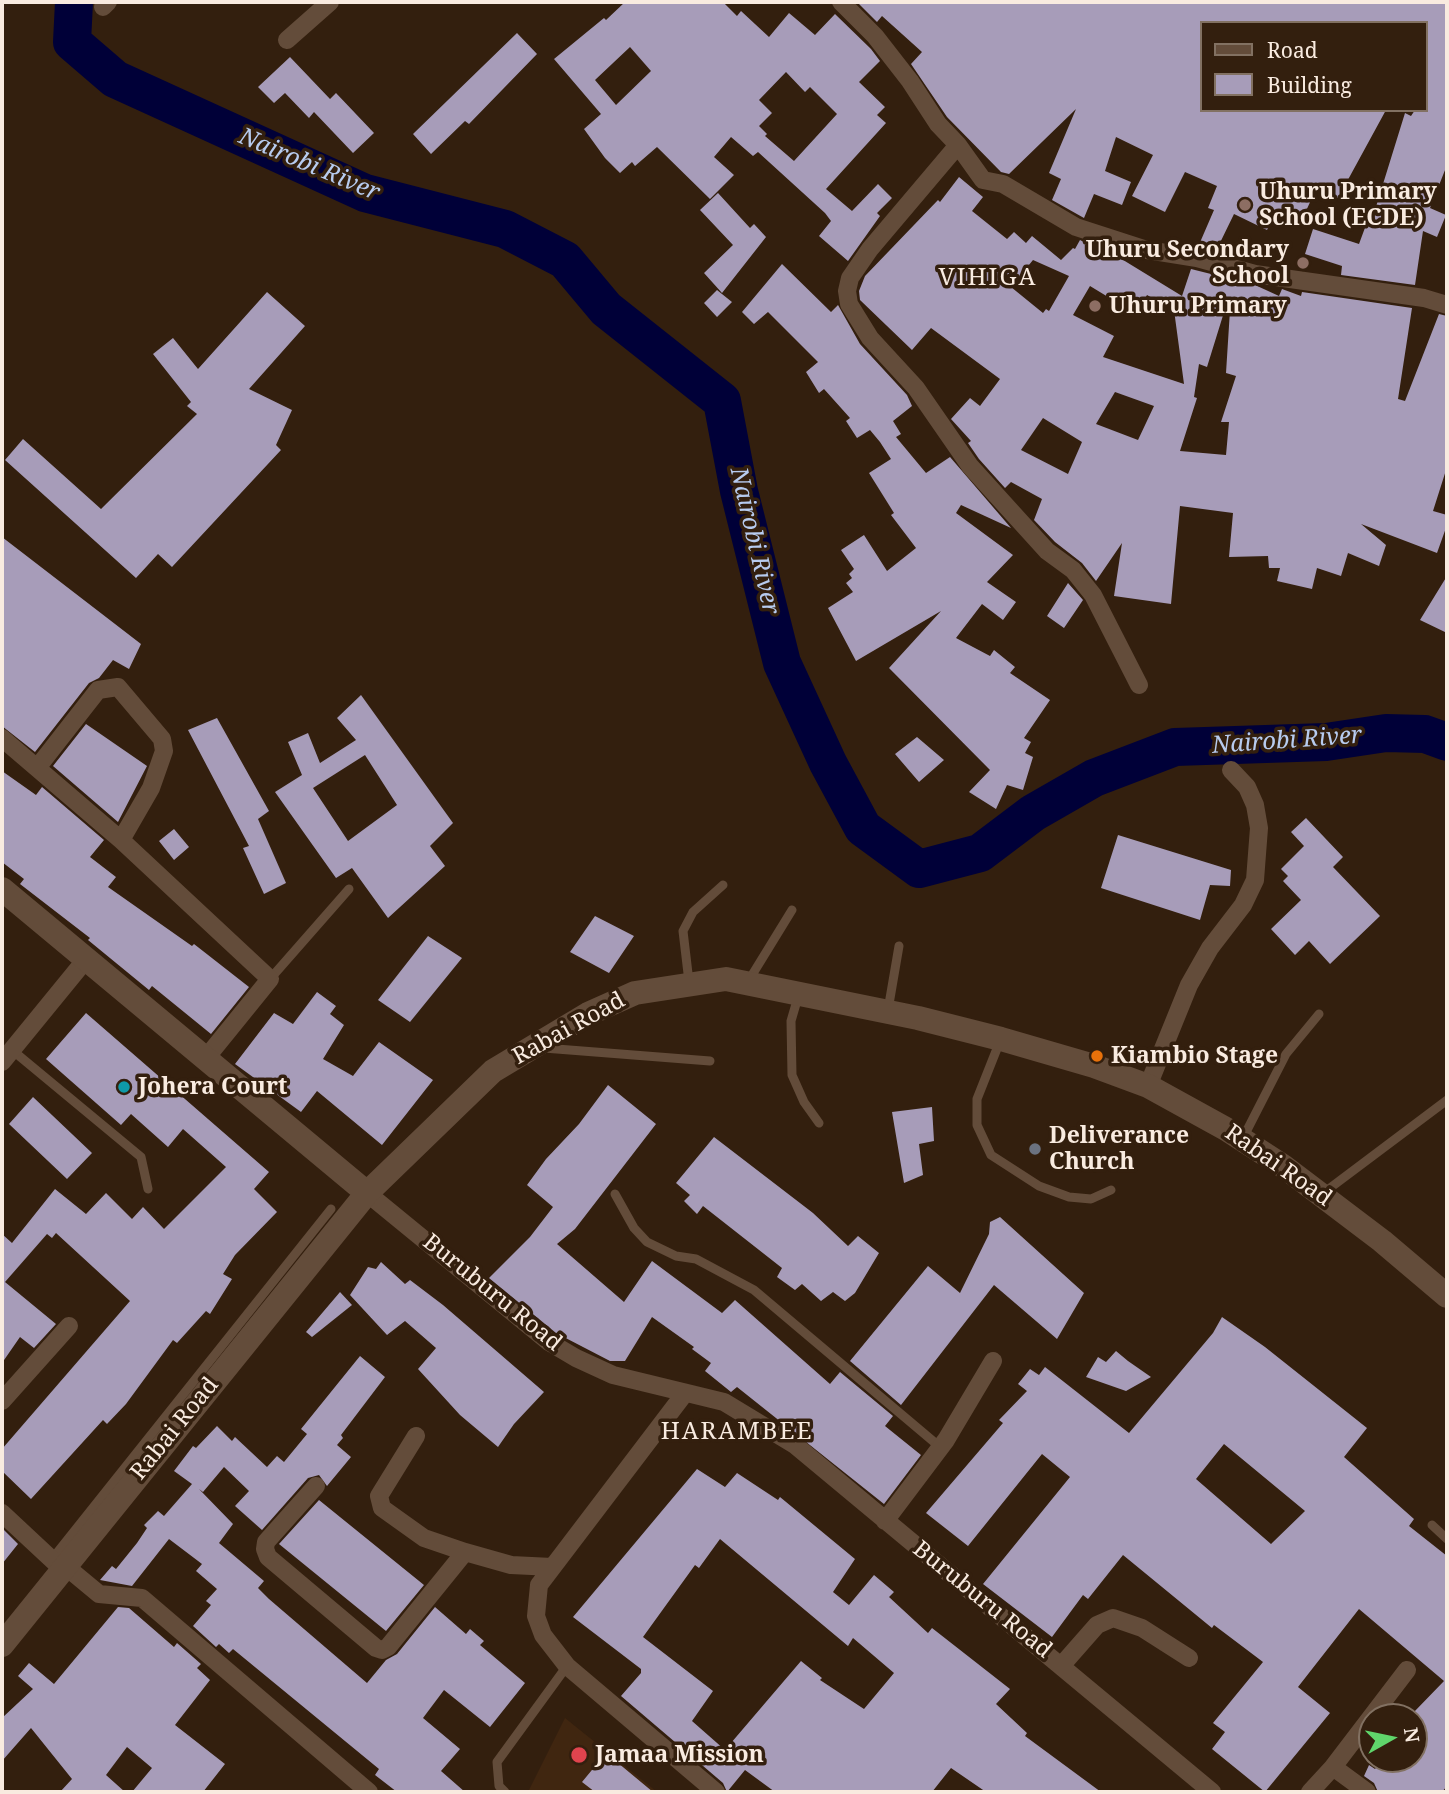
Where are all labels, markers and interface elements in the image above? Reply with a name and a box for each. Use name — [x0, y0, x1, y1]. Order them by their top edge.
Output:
legend — [1200, 21, 1428, 112]
text: Road — [1267, 36, 1318, 64]
text: Building — [1267, 71, 1352, 99]
water label: Nairobi River — [234, 122, 384, 208]
place label: Uhuru Primary School (ECDE) — [1259, 178, 1437, 232]
marker: Uhuru Primary School (ECDE) — [1237, 197, 1253, 213]
place label: Uhuru Secondary School — [1086, 236, 1289, 290]
marker: Uhuru Secondary School — [1295, 255, 1311, 271]
district label: VIHIGA — [939, 264, 1037, 292]
place label: Uhuru Primary — [1109, 292, 1287, 320]
marker: Uhuru Primary — [1087, 298, 1103, 314]
water label: Nairobi River — [723, 465, 785, 617]
water label: Nairobi River — [1211, 721, 1363, 761]
street label: Rabai Road — [508, 987, 630, 1071]
place label: Kiambio Stage — [1111, 1042, 1278, 1070]
marker: Kiambio Stage — [1089, 1048, 1105, 1064]
place label: Johera Court — [138, 1073, 287, 1101]
marker: Johera Court — [116, 1079, 132, 1095]
street label: Rabai Road — [1219, 1119, 1337, 1213]
place label: Deliverance Church — [1049, 1122, 1189, 1176]
marker: Deliverance Church — [1027, 1141, 1043, 1157]
street label: Buruburu Road — [417, 1229, 567, 1357]
street label: Rabai Road — [125, 1372, 225, 1486]
district label: HARAMBEE — [662, 1418, 812, 1446]
street label: Buruburu Road — [907, 1536, 1057, 1664]
north arrow — [1358, 1703, 1428, 1773]
text: N — [1398, 1726, 1426, 1744]
place label: Jamaa Mission — [595, 1741, 764, 1769]
marker: Jamaa Mission — [569, 1745, 589, 1765]

